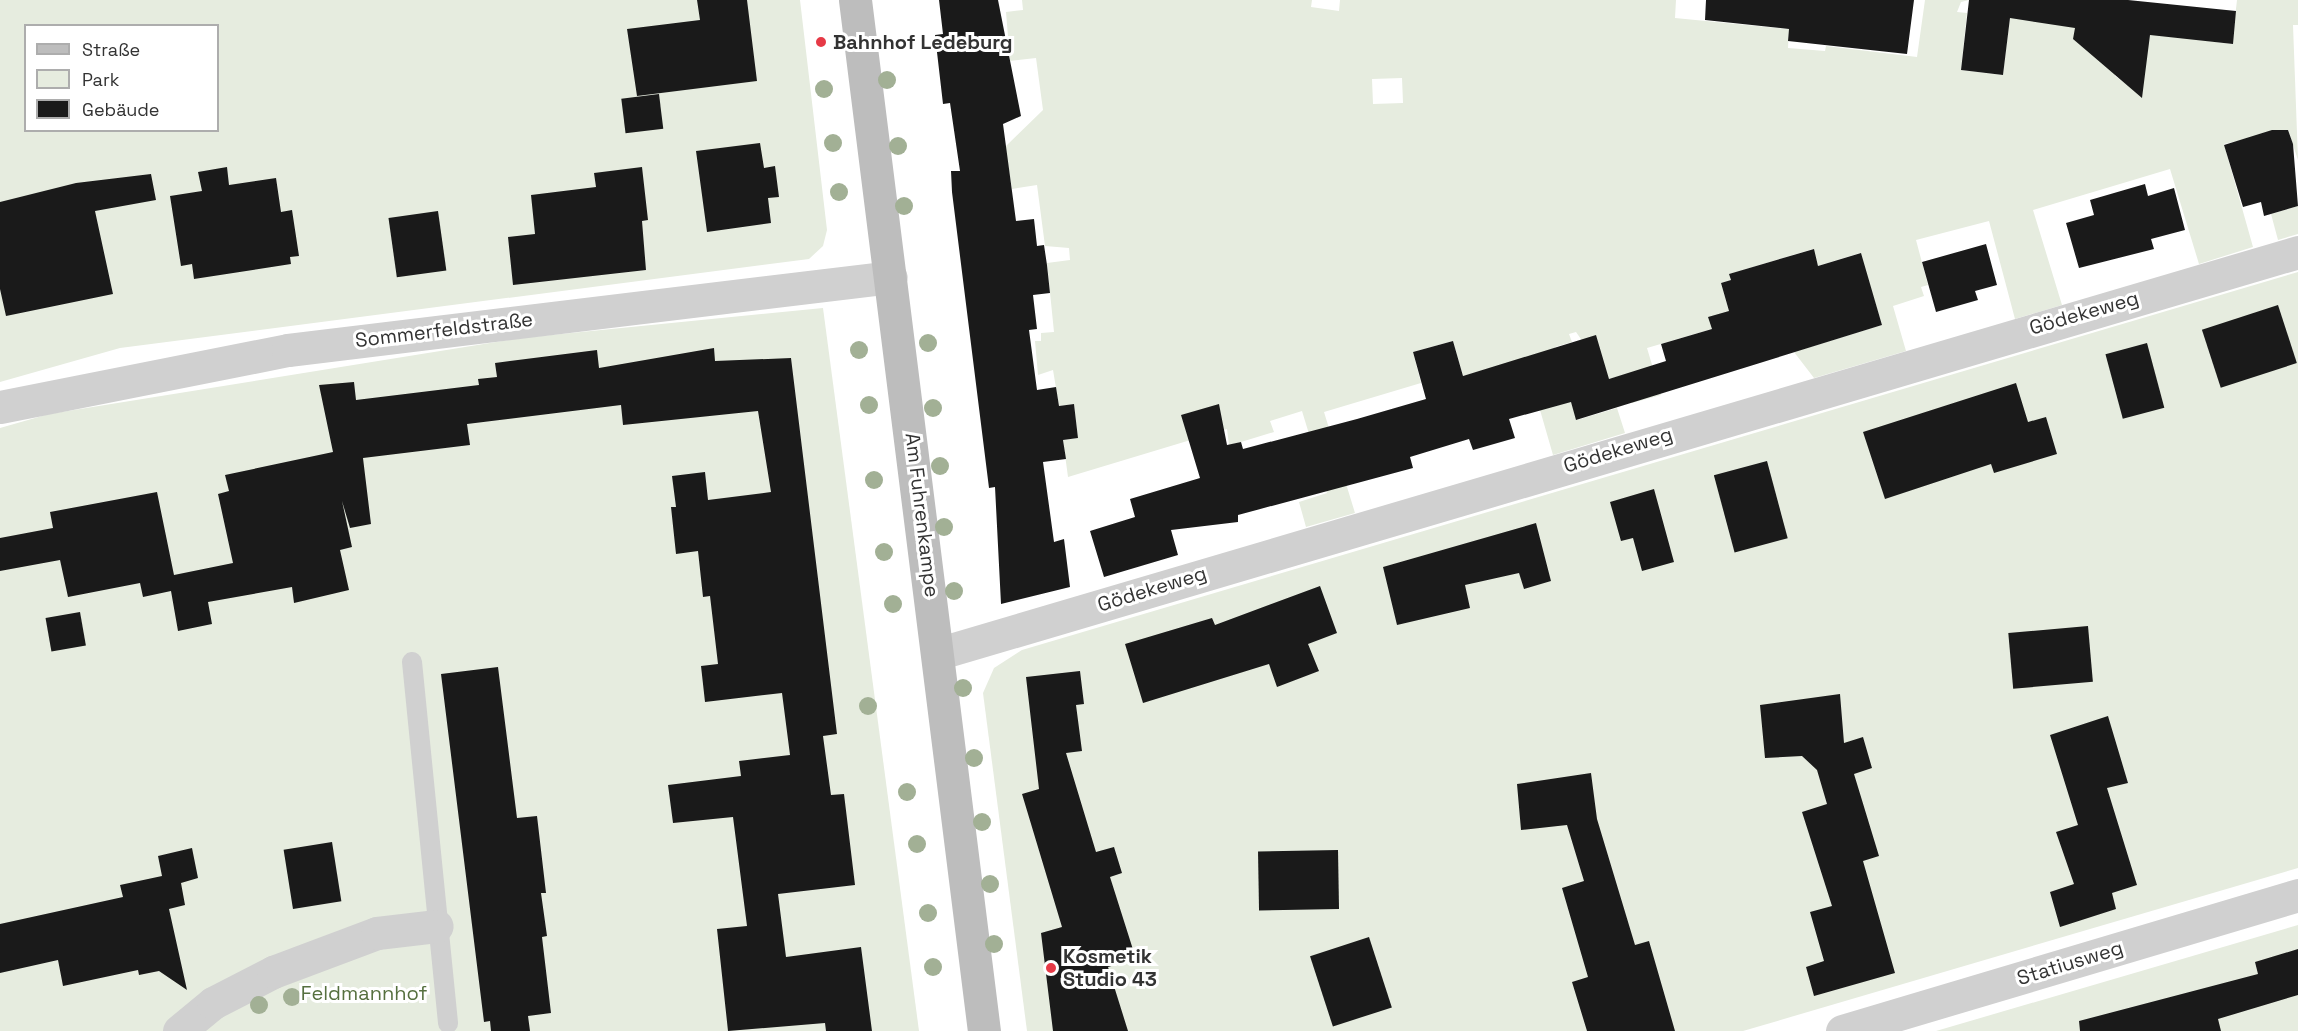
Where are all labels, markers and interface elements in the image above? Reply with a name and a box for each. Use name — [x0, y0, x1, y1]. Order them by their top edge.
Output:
legend — [24, 24, 219, 132]
place label: Bahnhof Ledeburg — [833, 30, 1013, 54]
marker: Bahnhof Ledeburg — [814, 35, 828, 49]
text: Straße — [82, 38, 140, 61]
text: Park — [82, 68, 119, 91]
text: Gebäude — [82, 98, 160, 121]
street label: Gödekeweg — [2027, 286, 2141, 340]
street label: Sommerfeldstraße — [354, 307, 534, 353]
street label: Gödekeweg — [1561, 422, 1675, 478]
street label: Am Fuhrenkampe — [900, 431, 944, 599]
street label: Gödekeweg — [1095, 561, 1209, 617]
street label: Statiusweg — [2014, 936, 2126, 990]
place label: Kosmetik Studio 43 — [1063, 945, 1157, 992]
marker: Kosmetik Studio 43 — [1044, 961, 1058, 975]
park label: Feldmannhof — [301, 981, 427, 1005]

